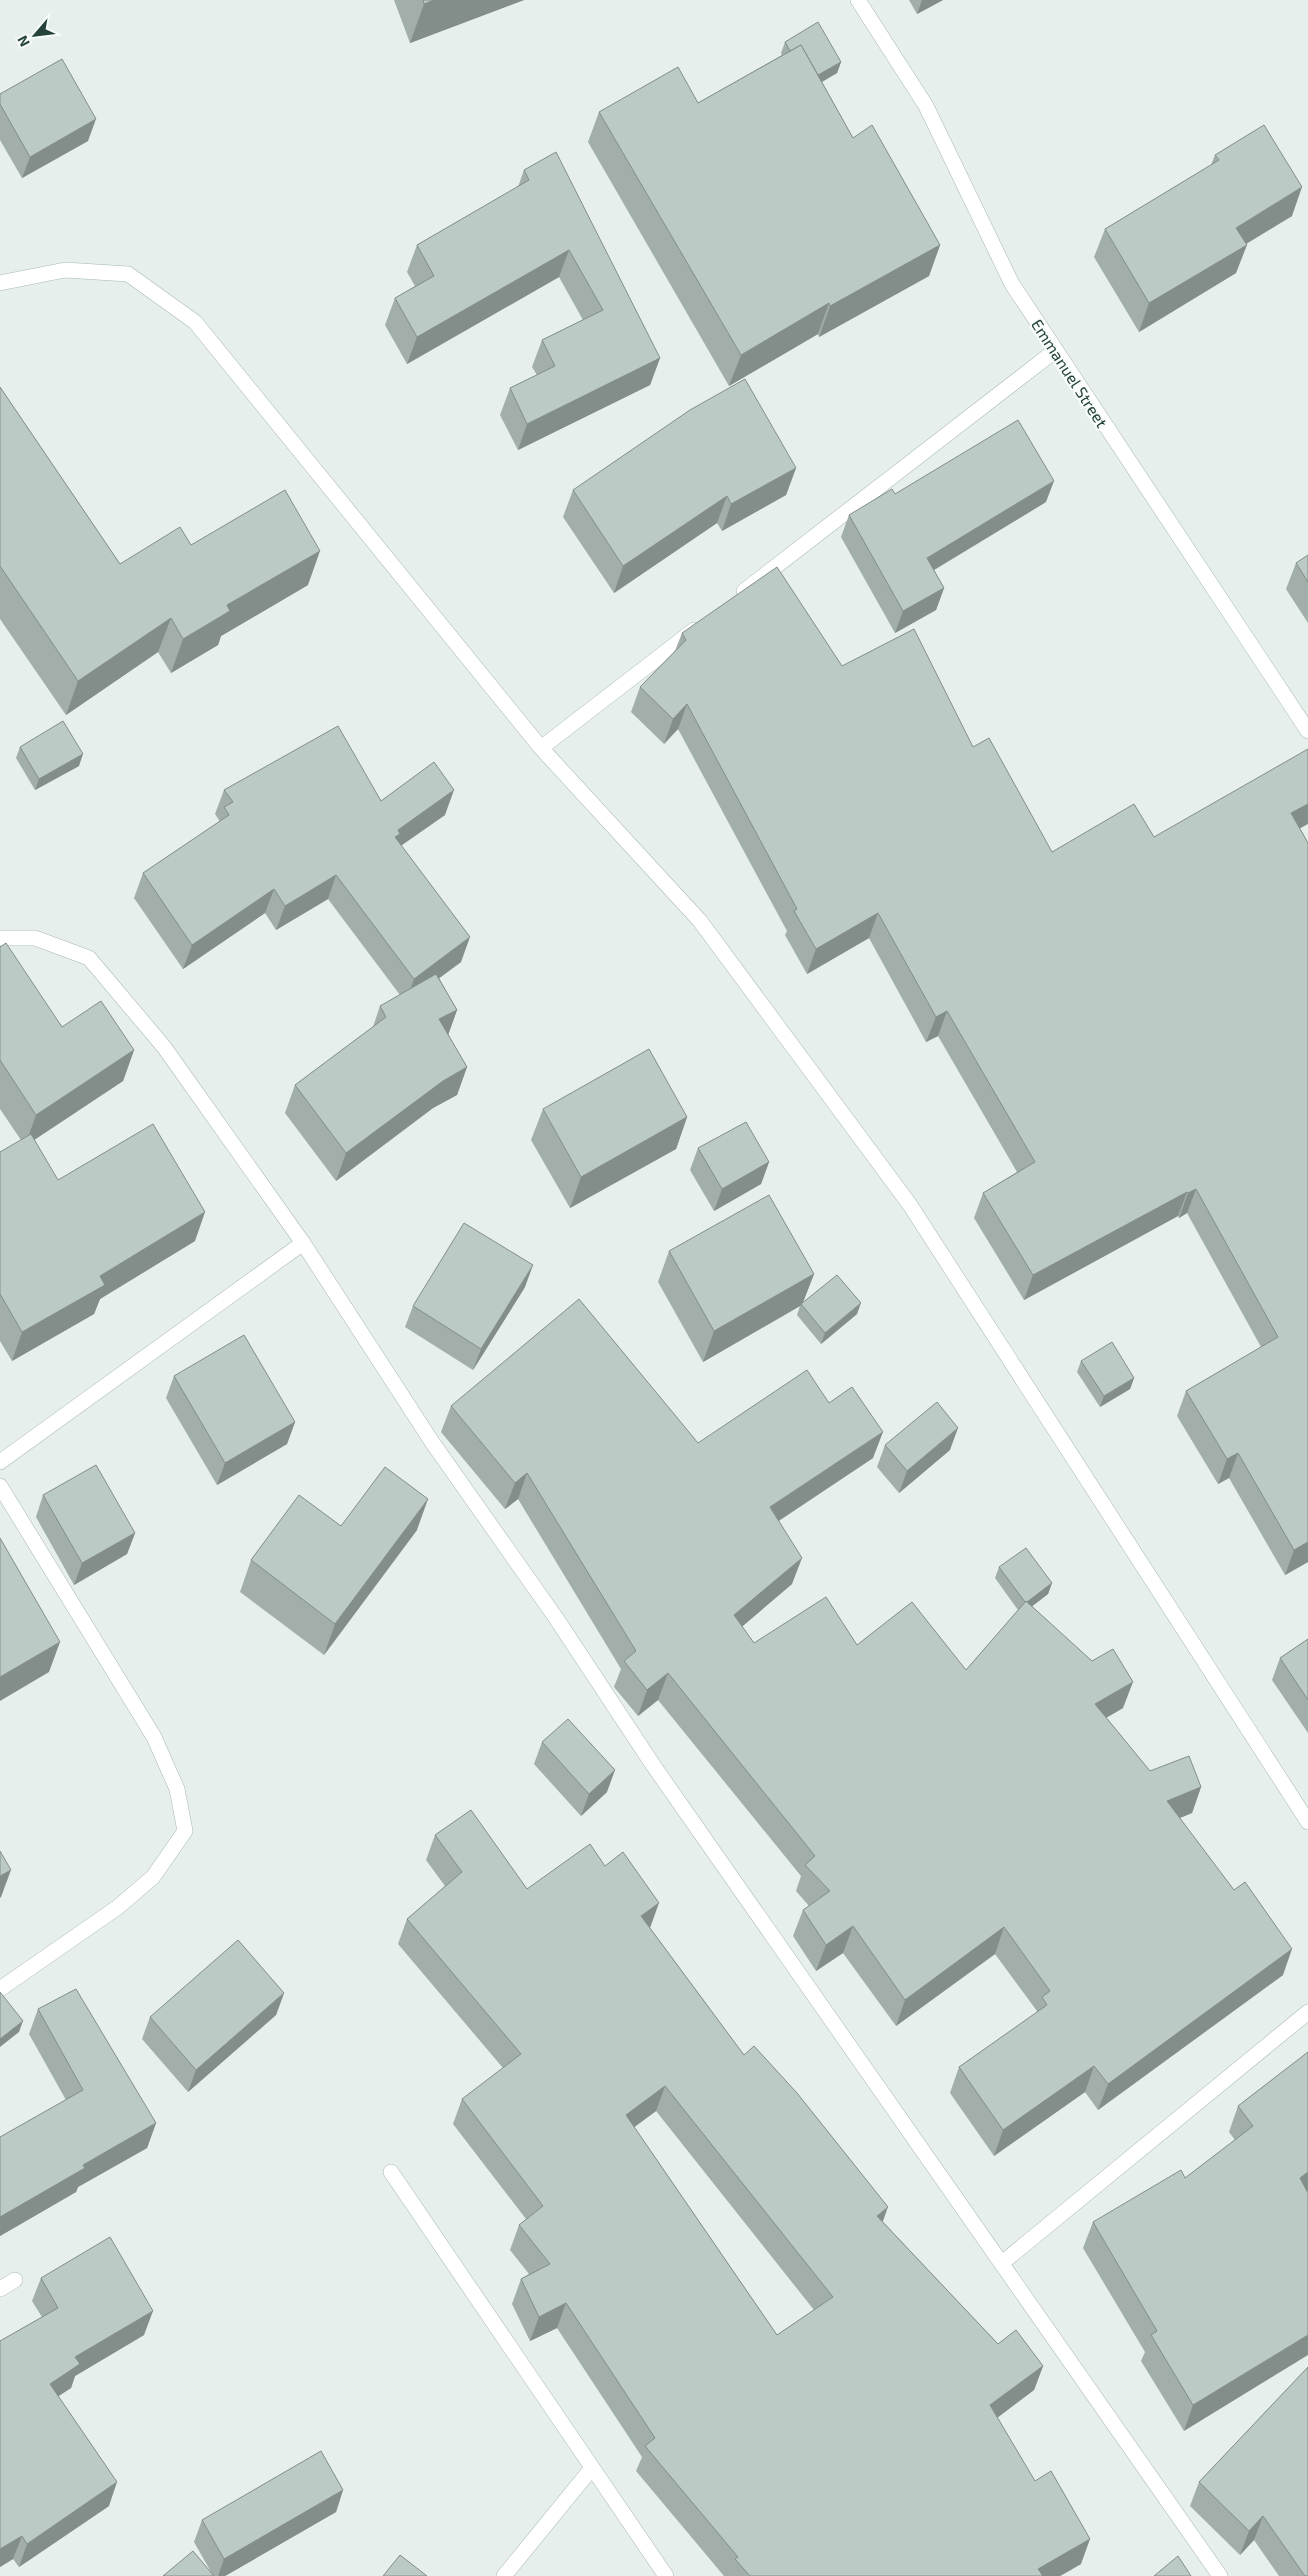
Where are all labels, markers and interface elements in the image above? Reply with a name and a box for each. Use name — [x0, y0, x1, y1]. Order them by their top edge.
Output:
north arrow — [10, 10, 60, 60]
text: N — [13, 33, 33, 50]
street label: Emmanuel Street — [1028, 315, 1112, 431]

